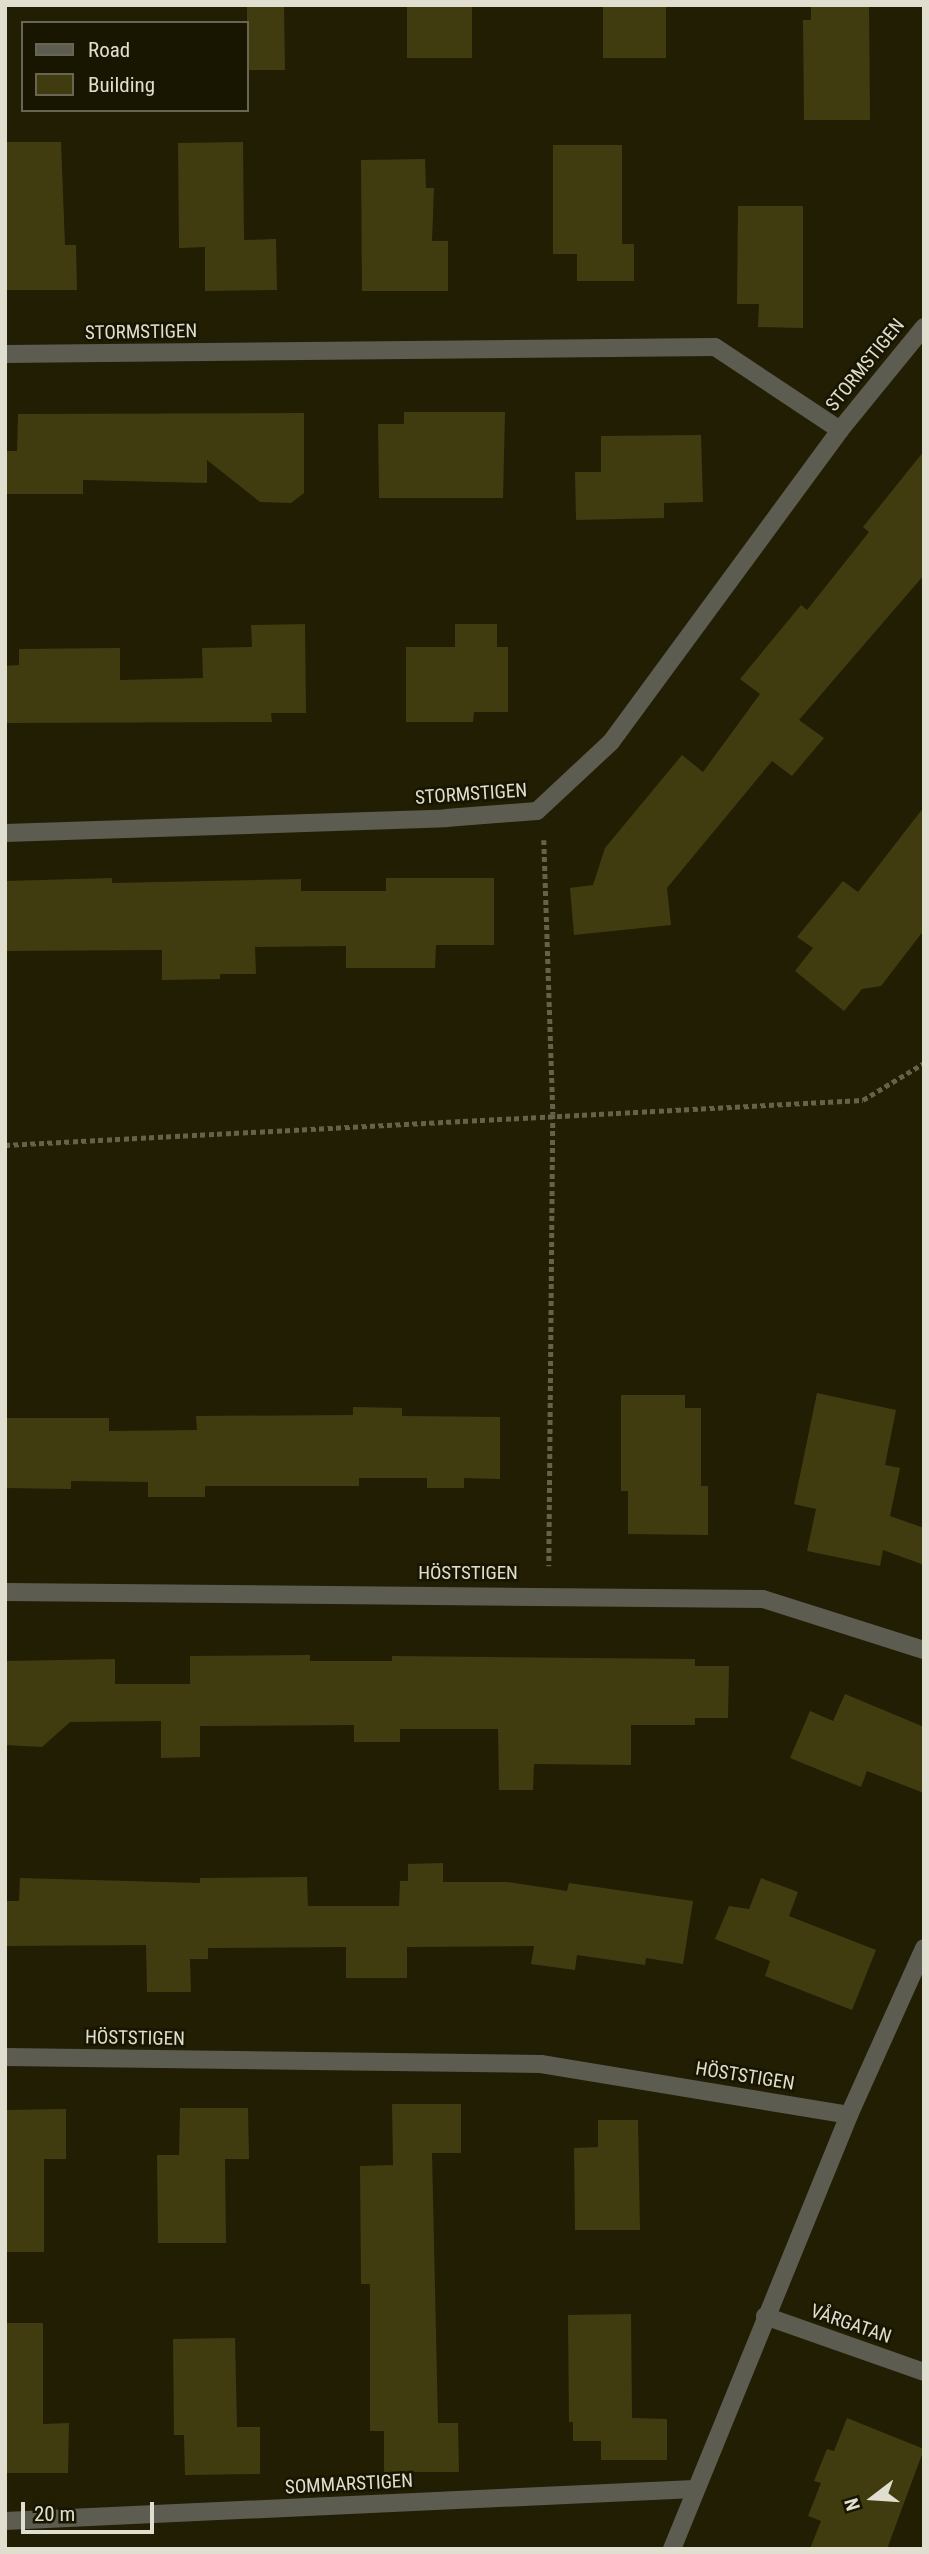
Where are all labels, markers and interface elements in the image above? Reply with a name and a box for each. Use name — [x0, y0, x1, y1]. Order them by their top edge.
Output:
legend — [21, 21, 248, 112]
text: Road — [88, 38, 130, 62]
text: Building — [88, 73, 155, 97]
street label: STORMSTIGEN — [821, 314, 909, 416]
street label: STORMSTIGEN — [85, 320, 197, 344]
street label: STORMSTIGEN — [414, 779, 528, 809]
street label: HÖSTSTIGEN — [418, 1562, 518, 1584]
street label: HÖSTSTIGEN — [85, 2026, 185, 2050]
street label: HÖSTSTIGEN — [694, 2057, 796, 2095]
street label: VÅRGATAN — [808, 2300, 894, 2348]
north arrow — [838, 2463, 908, 2533]
street label: SOMMARSTIGEN — [284, 2469, 414, 2499]
scale bar — [24, 2488, 158, 2532]
text: N — [840, 2495, 865, 2513]
text: 20 m — [34, 2502, 75, 2526]

